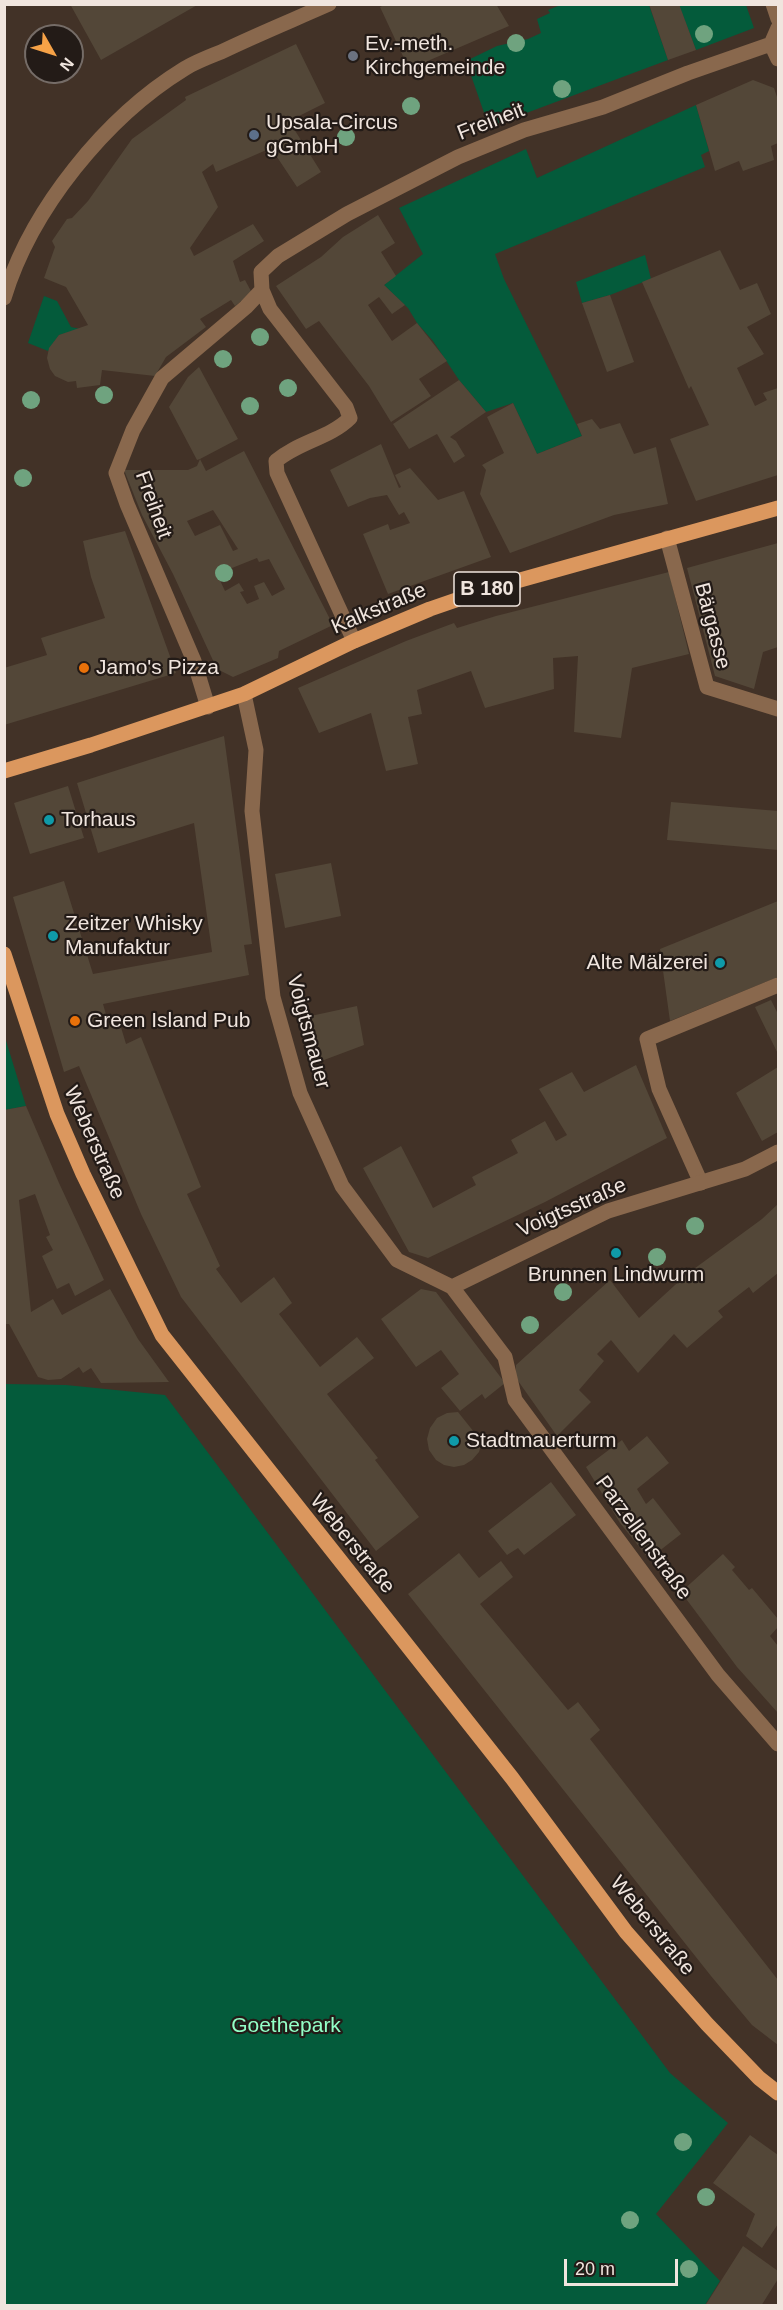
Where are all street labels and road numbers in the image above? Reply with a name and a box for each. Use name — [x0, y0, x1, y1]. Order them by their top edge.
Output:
street label: Freiheit — [454, 98, 528, 146]
street label: Freiheit — [129, 468, 177, 542]
road number: B 180 — [454, 572, 520, 606]
street label: Kalkstraße — [328, 578, 430, 640]
street label: Bärgasse — [688, 580, 736, 672]
street label: Voigtsmauer — [281, 972, 335, 1092]
street label: Weberstraße — [58, 1083, 130, 1203]
street label: Voigtsstraße — [514, 1173, 630, 1243]
street label: Parzellenstraße — [590, 1471, 696, 1605]
street label: Weberstraße — [304, 1489, 400, 1599]
street label: Weberstraße — [604, 1871, 700, 1981]

